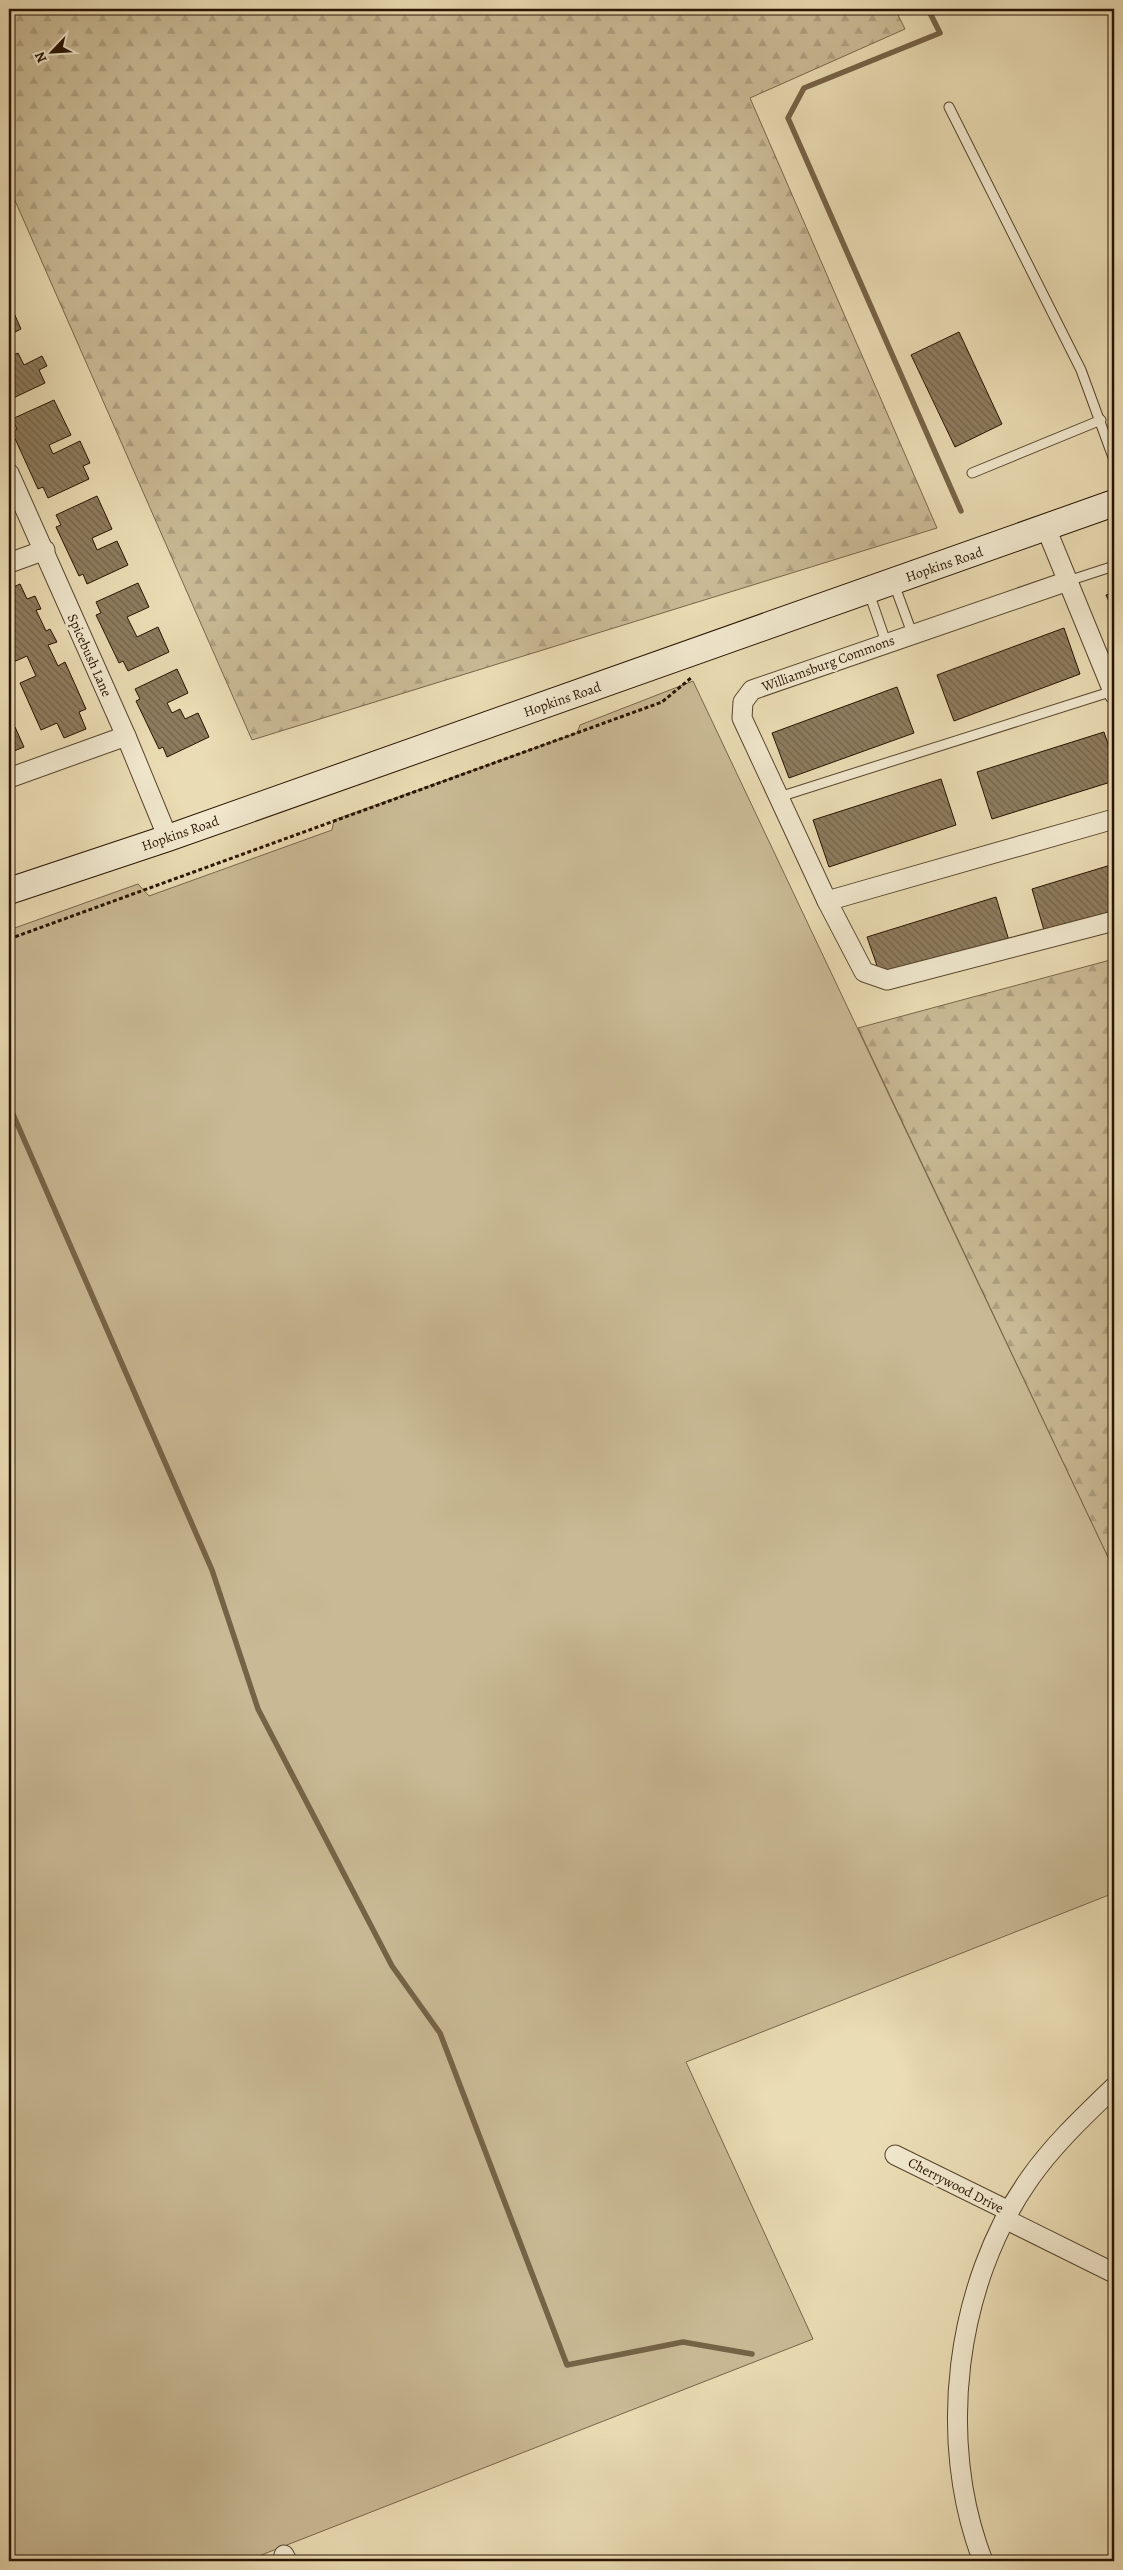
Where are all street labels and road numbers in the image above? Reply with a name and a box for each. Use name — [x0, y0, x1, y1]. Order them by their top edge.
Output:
street label: Hopkins Road — [903, 542, 986, 587]
street label: Spicebush Lane — [63, 611, 116, 700]
street label: Williamsburg Commons — [758, 631, 897, 697]
street label: Hopkins Road — [521, 677, 604, 722]
street label: Hopkins Road — [139, 811, 222, 856]
street label: Cherrywood Drive — [905, 2153, 1007, 2218]

